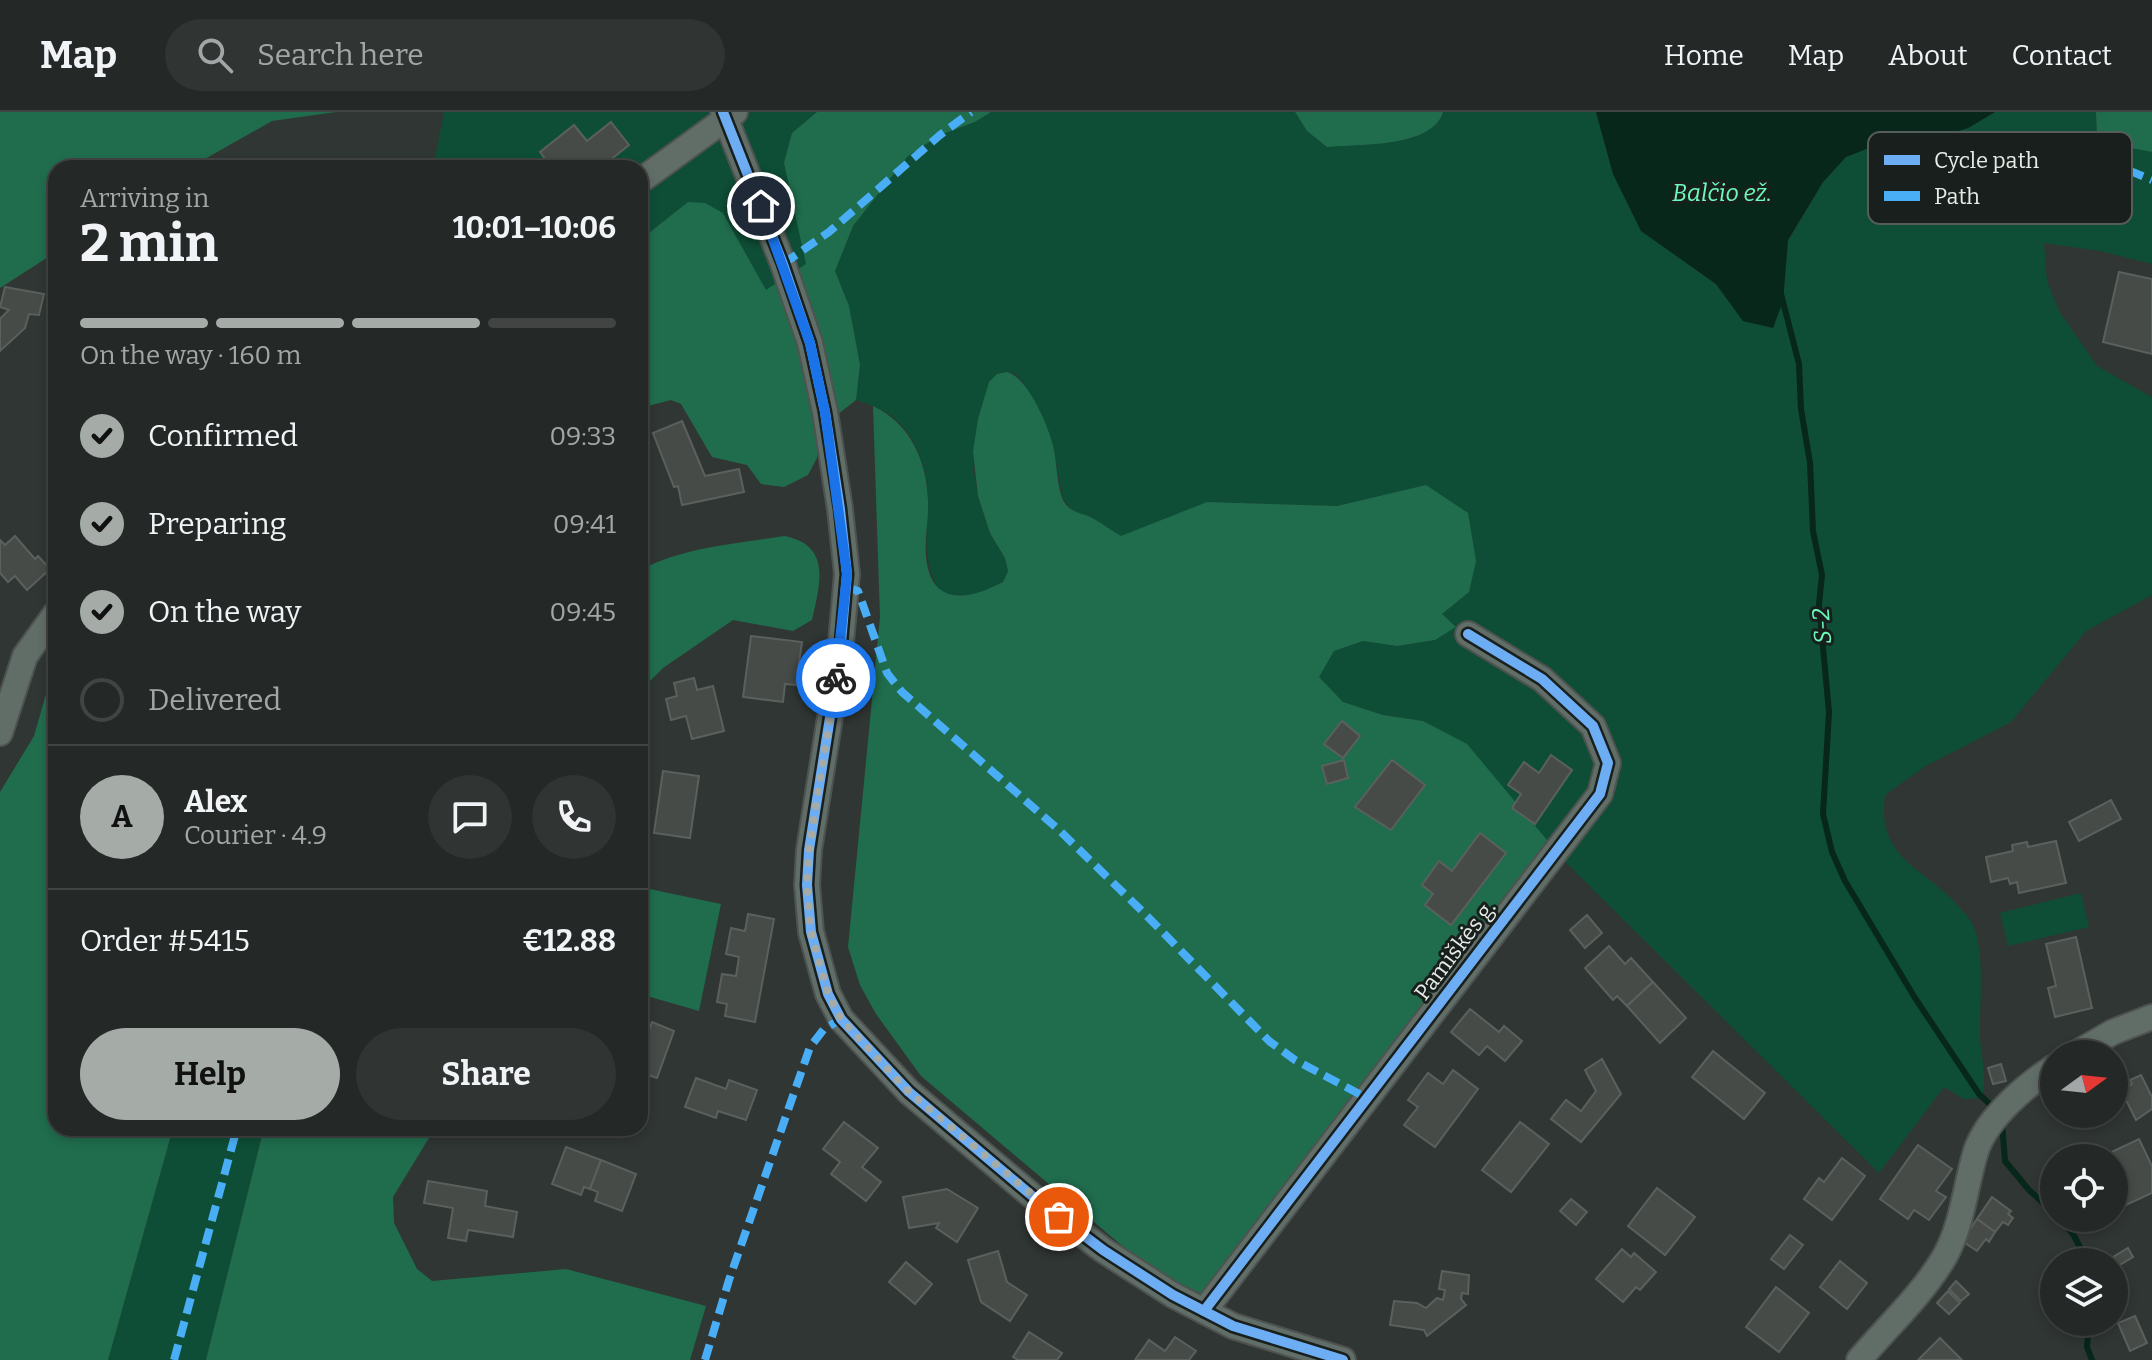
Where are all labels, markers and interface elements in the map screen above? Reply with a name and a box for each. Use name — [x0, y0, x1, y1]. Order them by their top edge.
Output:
search box — [165, 19, 725, 91]
text: Map — [40, 32, 117, 78]
icon: search — [193, 33, 237, 77]
text: Search here — [257, 37, 424, 73]
text: Home — [1664, 39, 1744, 72]
text: Map — [1788, 39, 1844, 72]
text: About — [1888, 39, 1968, 72]
text: Contact — [2012, 39, 2112, 72]
legend — [1868, 132, 2132, 224]
text: Cycle path — [1934, 147, 2039, 174]
pin — [727, 172, 795, 240]
water label: Balčio ež. — [1672, 179, 1772, 207]
text: Arriving in — [80, 183, 209, 214]
text: Path — [1934, 183, 1980, 210]
icon: home — [739, 184, 783, 228]
text: 10:01–10:06 — [453, 210, 616, 246]
text: 2 min — [80, 212, 218, 275]
text: On the way · 160 m — [80, 340, 301, 371]
icon: check — [80, 414, 124, 458]
text: Confirmed — [148, 418, 298, 454]
text: 09:33 — [549, 421, 616, 452]
icon: check — [80, 502, 124, 546]
text: Preparing — [148, 506, 286, 542]
text: 09:41 — [553, 509, 616, 540]
icon: check — [80, 590, 124, 634]
text: On the way — [148, 594, 301, 630]
text: 09:45 — [550, 597, 616, 628]
water label: S-2 — [1807, 607, 1837, 645]
courier — [796, 638, 876, 718]
icon: bike — [814, 656, 858, 700]
text: Delivered — [148, 682, 281, 718]
button: chat — [428, 775, 512, 859]
button: phone — [532, 775, 616, 859]
text: Alex — [184, 784, 247, 820]
text: A — [111, 799, 133, 835]
text: Courier · 4.9 — [184, 820, 327, 851]
street label: Pamiškės g. — [1409, 895, 1501, 1005]
text: Order #5415 — [80, 923, 250, 959]
text: €12.88 — [522, 923, 616, 959]
button: Help — [80, 1028, 340, 1120]
button: Share — [356, 1028, 616, 1120]
north arrow — [2040, 1040, 2128, 1128]
map controls — [2040, 1040, 2128, 1336]
button: locate — [2040, 1144, 2128, 1232]
pin — [1025, 1183, 1093, 1251]
icon: bag — [1037, 1195, 1081, 1239]
button: layers — [2040, 1248, 2128, 1336]

